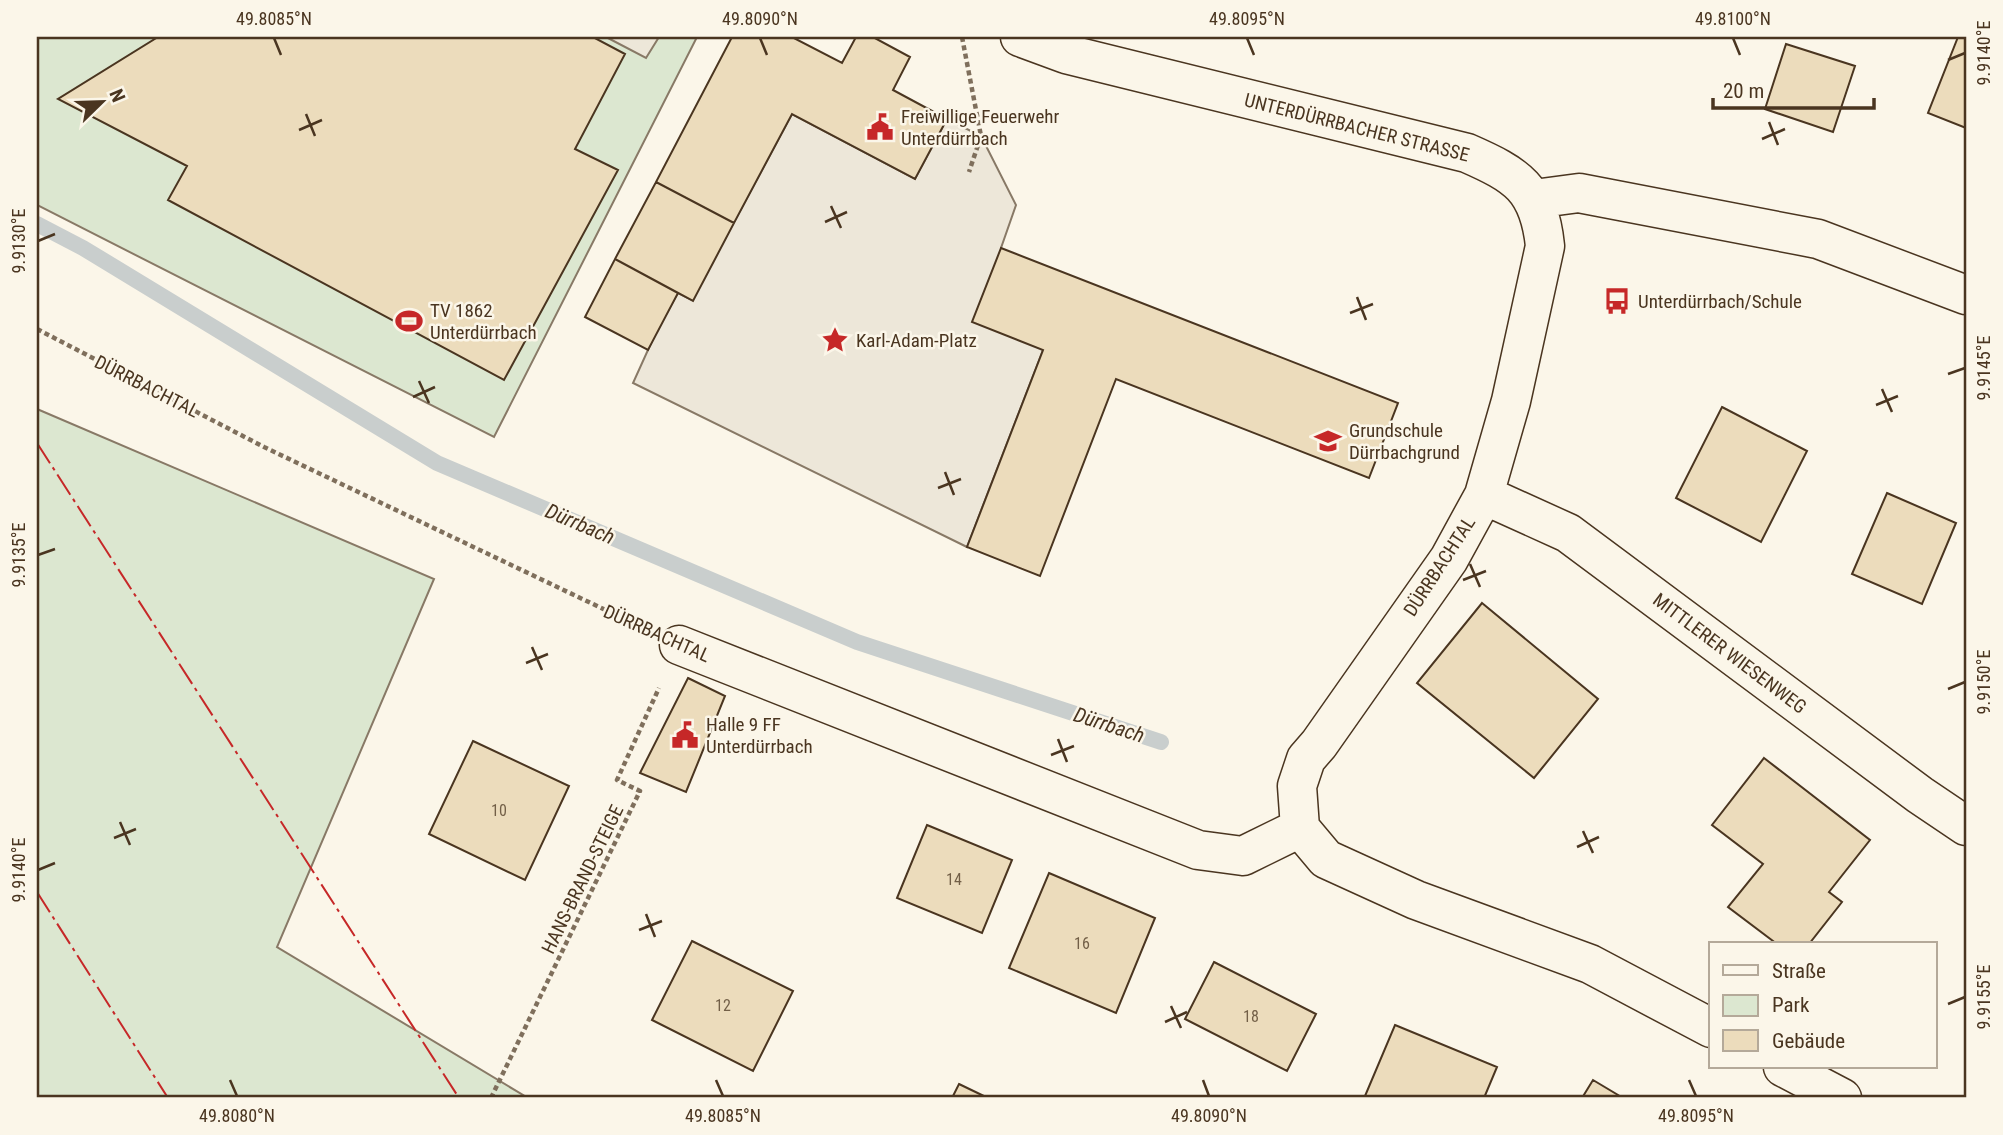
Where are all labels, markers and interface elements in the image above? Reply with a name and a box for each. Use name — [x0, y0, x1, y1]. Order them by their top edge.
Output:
text: 49.8085°N — [236, 8, 312, 29]
text: 49.8090°N — [722, 8, 798, 29]
text: 49.8095°N — [1209, 8, 1285, 29]
text: 49.8100°N — [1695, 8, 1771, 29]
text: 9.9140°E — [1973, 21, 1994, 85]
north arrow — [66, 66, 136, 136]
scale bar — [1713, 66, 1874, 110]
text: 20 m — [1723, 79, 1764, 103]
text: N — [104, 86, 130, 105]
street label: UNTERDÜRRBACHER STRASSE — [1242, 88, 1472, 167]
place label: Freiwillige Feuerwehr Unterdürrbach — [901, 105, 1060, 150]
public building icon: Freiwillige Feuerwehr Unterdürrbach — [865, 112, 895, 142]
text: 9.9130°E — [8, 209, 29, 273]
bus stop icon: Unterdürrbach/Schule — [1602, 286, 1632, 316]
place label: Unterdürrbach/Schule — [1638, 290, 1802, 313]
place label: TV 1862 Unterdürrbach — [430, 299, 537, 344]
sports icon: TV 1862 Unterdürrbach — [394, 306, 424, 336]
place icon: Karl-Adam-Platz — [820, 325, 850, 355]
place label: Karl-Adam-Platz — [856, 329, 977, 352]
text: 9.9145°E — [1973, 336, 1994, 400]
street label: DÜRRBACHTAL — [91, 350, 203, 423]
place label: Grundschule Dürrbachgrund — [1349, 419, 1460, 464]
school or university icon: Grundschule Dürrbachgrund — [1313, 426, 1343, 456]
water label: Dürrbach — [542, 499, 618, 549]
street label: DÜRRBACHTAL — [1399, 512, 1480, 620]
text: 9.9135°E — [8, 523, 29, 587]
street label: MITTLERER WIESENWEG — [1648, 588, 1811, 719]
street label: DÜRRBACHTAL — [600, 600, 714, 667]
text: 9.9150°E — [1973, 650, 1994, 714]
water label: Dürrbach — [1071, 702, 1147, 748]
place label: Halle 9 FF Unterdürrbach — [706, 713, 813, 758]
public building icon: Halle 9 FF Unterdürrbach — [670, 720, 700, 750]
house number: 10 — [491, 801, 507, 820]
street label: HANS-BRAND-STEIGE — [536, 801, 628, 957]
text: 9.9140°E — [8, 838, 29, 902]
house number: 14 — [946, 870, 962, 889]
house number: 16 — [1074, 934, 1090, 953]
legend — [1709, 942, 1937, 1068]
text: Straße — [1772, 959, 1826, 983]
text: 9.9155°E — [1973, 965, 1994, 1029]
text: Park — [1772, 993, 1810, 1017]
house number: 12 — [715, 996, 731, 1015]
house number: 18 — [1243, 1007, 1259, 1026]
text: Gebäude — [1772, 1029, 1845, 1053]
text: 49.8080°N — [199, 1105, 275, 1126]
text: 49.8085°N — [685, 1105, 761, 1126]
text: 49.8090°N — [1171, 1105, 1247, 1126]
text: 49.8095°N — [1658, 1105, 1734, 1126]

